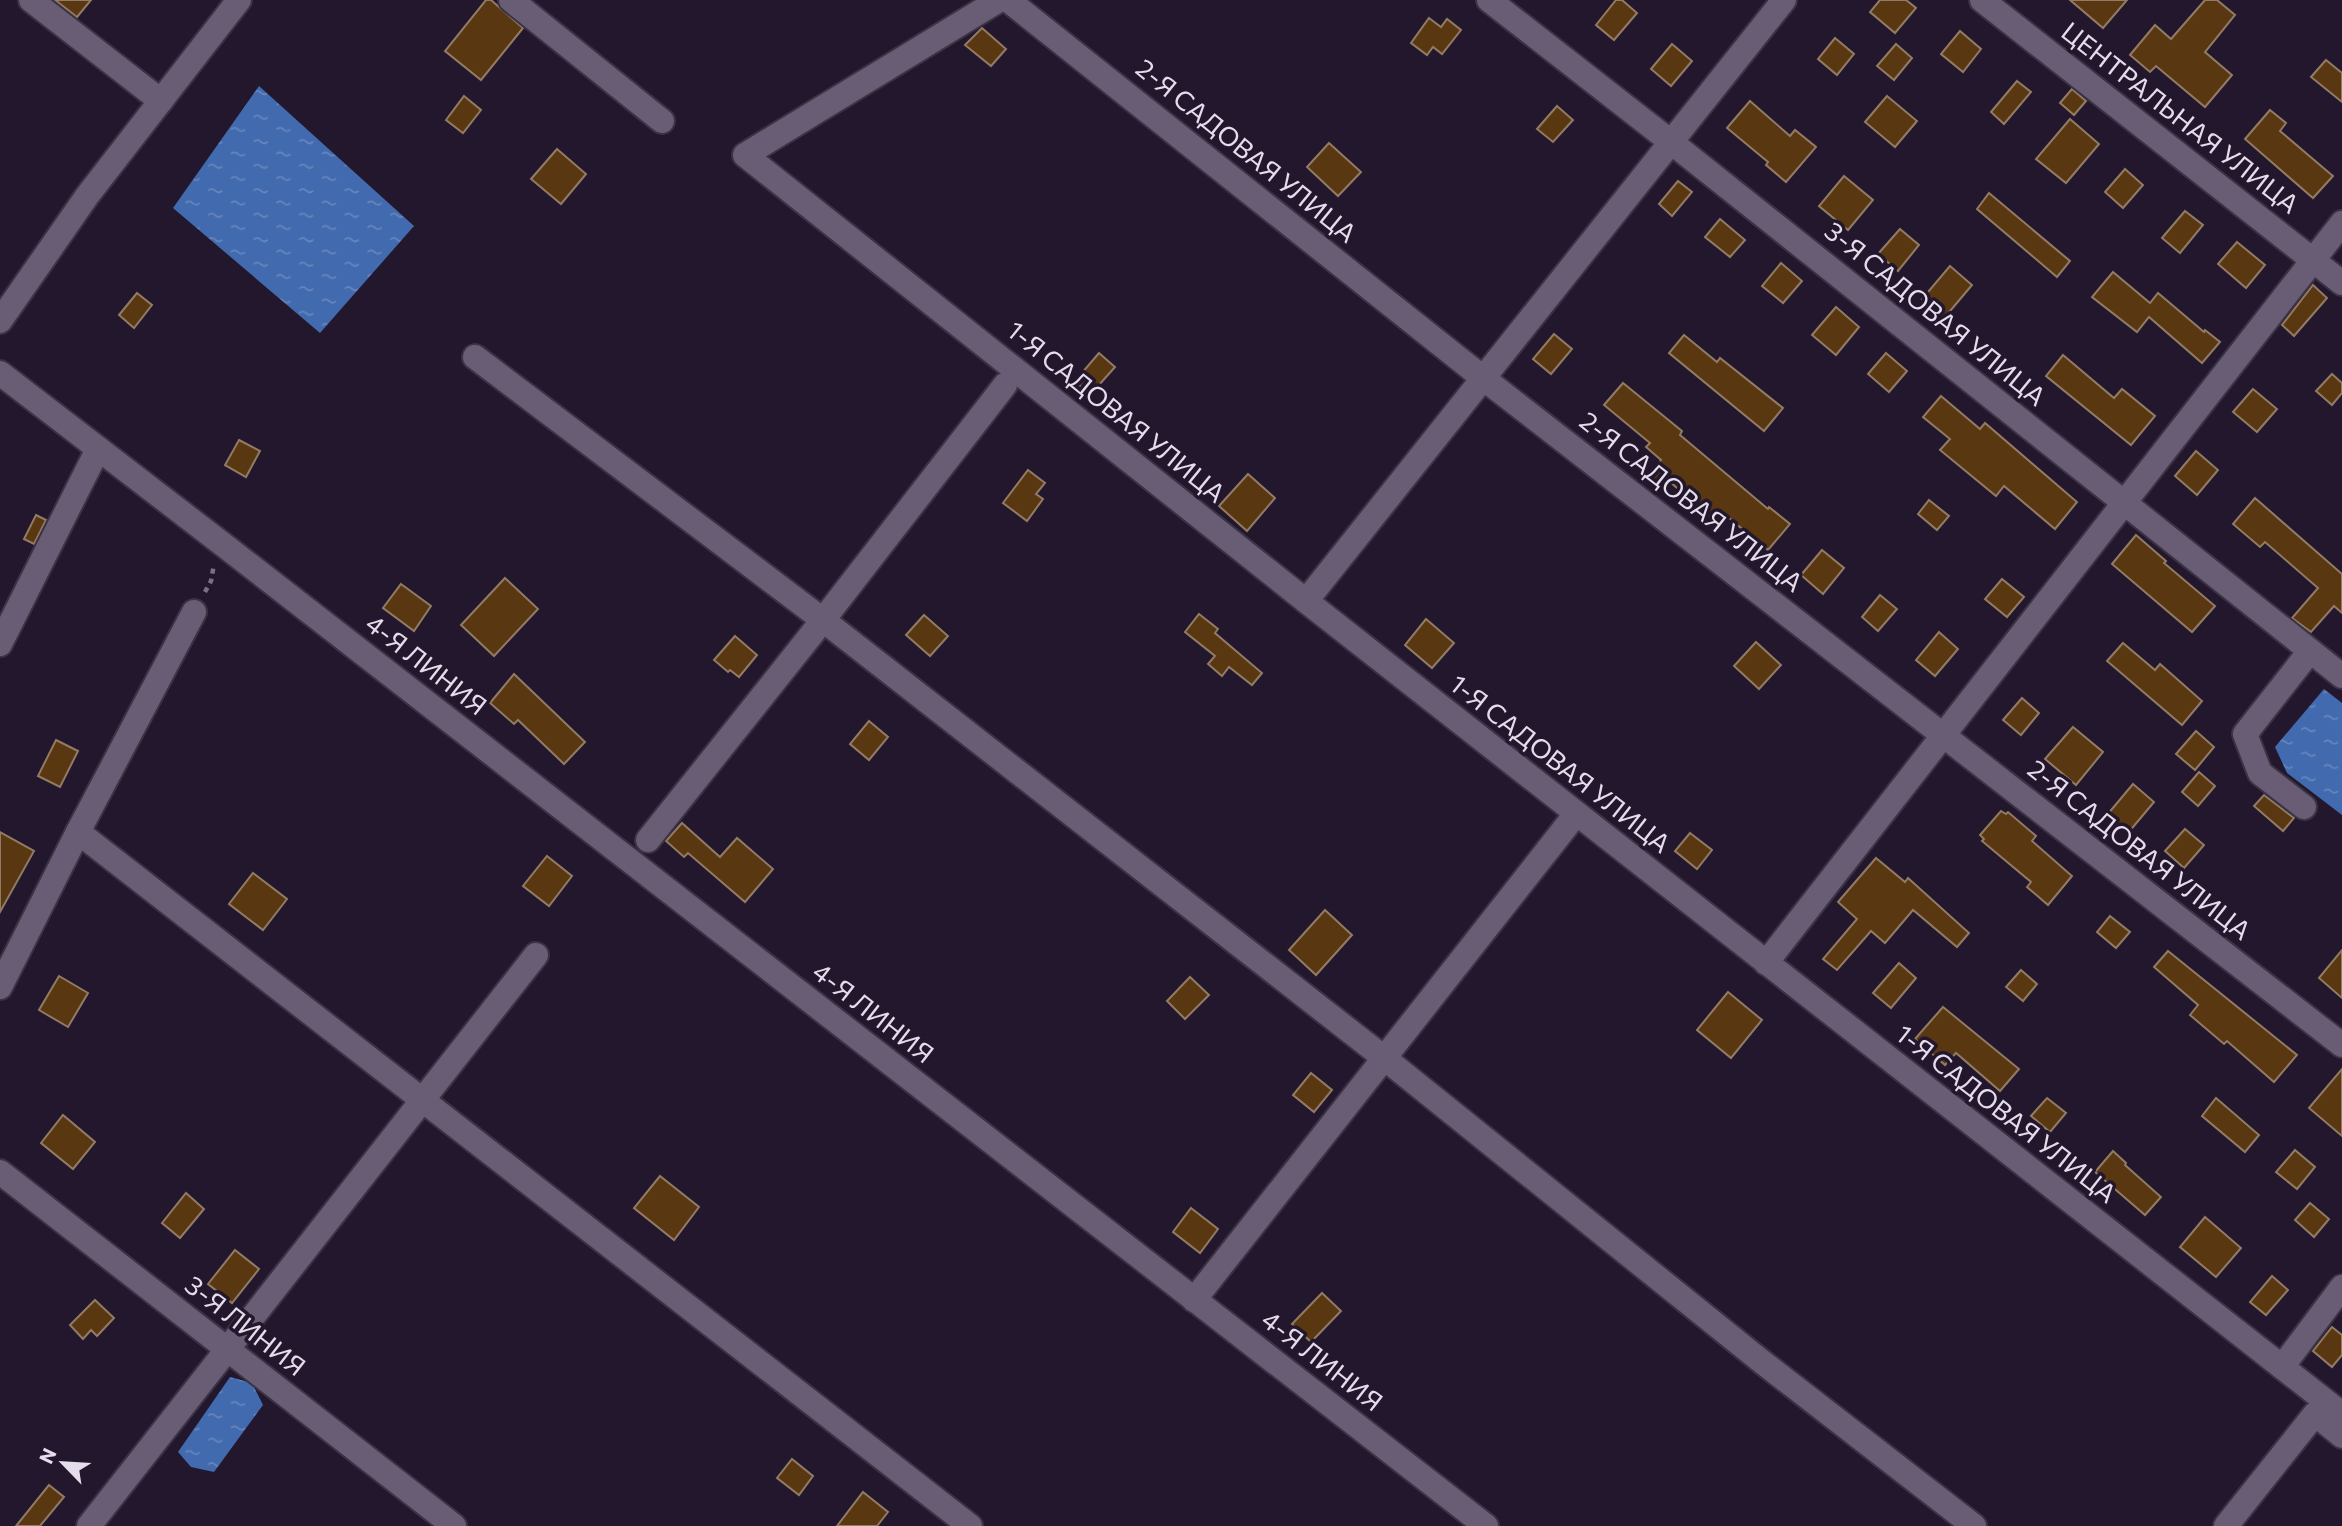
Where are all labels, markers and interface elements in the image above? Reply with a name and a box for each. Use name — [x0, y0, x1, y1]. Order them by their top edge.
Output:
street label: ЦЕНТРАЛЬНАЯ УЛИЦА — [2056, 15, 2306, 219]
street label: 2-Я САДОВАЯ УЛИЦА — [1131, 51, 1363, 248]
street label: 3-Я САДОВАЯ УЛИЦА — [1819, 214, 2052, 411]
street label: 1-Я САДОВАЯ УЛИЦА — [1002, 314, 1232, 508]
street label: 2-Я САДОВАЯ УЛИЦА — [1574, 404, 1810, 597]
street label: 4-Я ЛИНИЯ — [360, 607, 493, 721]
street label: 1-Я САДОВАЯ УЛИЦА — [1445, 667, 1677, 858]
street label: 2-Я САДОВАЯ УЛИЦА — [2022, 752, 2258, 945]
street label: 4-Я ЛИНИЯ — [807, 955, 940, 1069]
street label: 1-Я САДОВАЯ УЛИЦА — [1891, 1017, 2123, 1208]
street label: 3-Я ЛИНИЯ — [180, 1268, 312, 1381]
street label: 4-Я ЛИНИЯ — [1256, 1303, 1389, 1417]
north arrow — [28, 1428, 98, 1498]
text: N — [34, 1444, 61, 1467]

